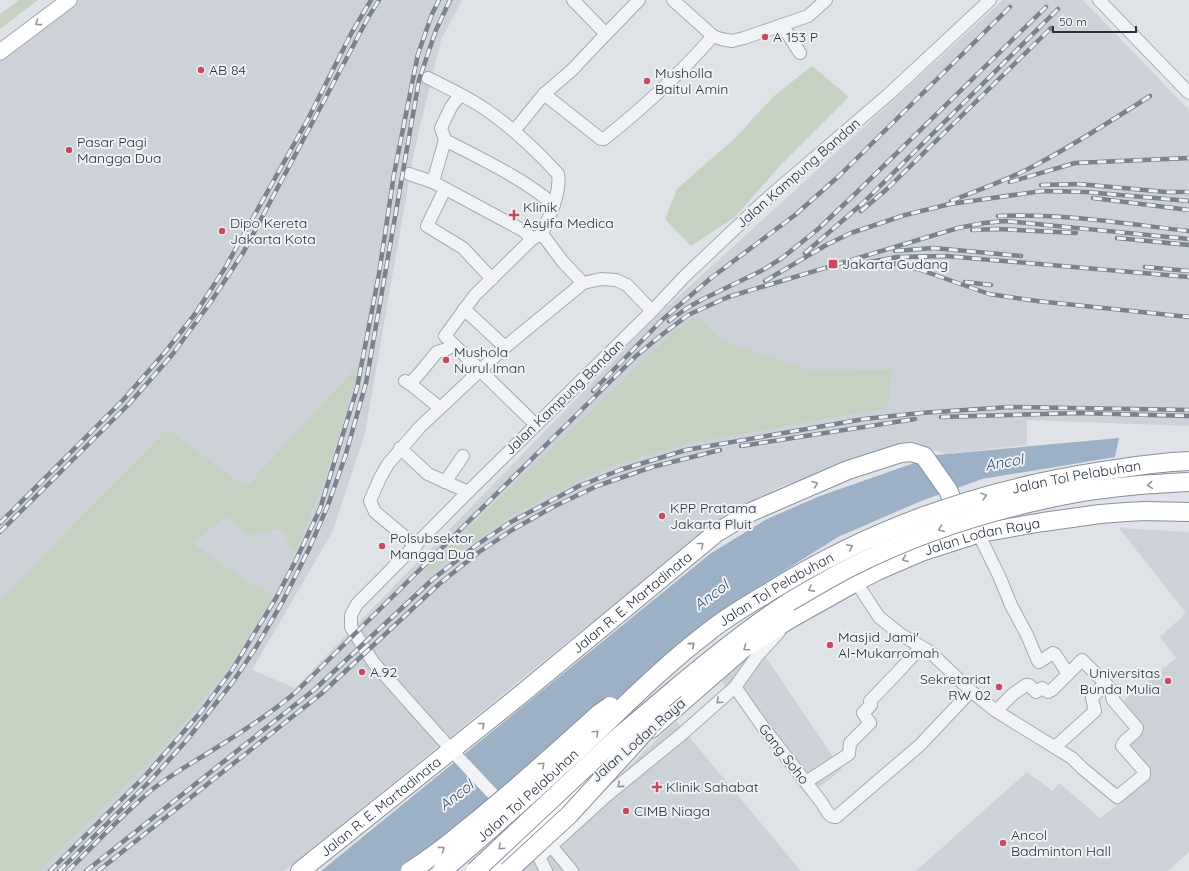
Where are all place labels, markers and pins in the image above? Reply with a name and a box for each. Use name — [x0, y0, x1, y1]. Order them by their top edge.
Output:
place label: A 153 P — [773, 28, 818, 46]
marker: A 153 P — [760, 32, 770, 42]
place label: AB 84 — [209, 61, 246, 79]
place label: Musholla Baitul Amin — [655, 64, 728, 98]
marker: AB 84 — [196, 65, 206, 75]
marker: Musholla Baitul Amin — [642, 76, 652, 86]
place label: Pasar Pagi Mangga Dua — [77, 133, 161, 167]
marker: Pasar Pagi Mangga Dua — [64, 145, 74, 155]
place label: Klinik Asyifa Medica — [523, 198, 614, 232]
marker: Klinik Asyifa Medica — [508, 209, 520, 221]
place label: Dipo Kereta Jakarta Kota — [230, 214, 316, 248]
marker: Dipo Kereta Jakarta Kota — [217, 226, 227, 236]
place label: Jakarta Gudang — [842, 255, 948, 273]
marker: Jakarta Gudang — [827, 258, 839, 270]
place label: Mushola Nurul Iman — [454, 343, 525, 377]
marker: Mushola Nurul Iman — [441, 355, 451, 365]
place label: KPP Pratama Jakarta Pluit — [670, 499, 757, 533]
marker: KPP Pratama Jakarta Pluit — [657, 511, 667, 521]
place label: Polsubsektor Mangga Dua — [390, 529, 474, 563]
marker: Polsubsektor Mangga Dua — [377, 541, 387, 551]
place label: Masjid Jami' Al-Mukarromah — [838, 628, 939, 662]
marker: Masjid Jami' Al-Mukarromah — [825, 640, 835, 650]
place label: A.92 — [370, 663, 397, 681]
place label: Universitas Bunda Mulia — [1080, 664, 1160, 698]
marker: A.92 — [357, 667, 367, 677]
place label: Sekretariat RW 02 — [920, 670, 991, 704]
marker: Universitas Bunda Mulia — [1163, 676, 1173, 686]
marker: Sekretariat RW 02 — [994, 682, 1004, 692]
place label: Klinik Sahabat — [666, 778, 759, 796]
marker: Klinik Sahabat — [651, 781, 663, 793]
place label: CIMB Niaga — [634, 802, 710, 820]
marker: CIMB Niaga — [621, 806, 631, 816]
place label: Ancol Badminton Hall — [1011, 826, 1111, 860]
marker: Ancol Badminton Hall — [998, 838, 1008, 848]

